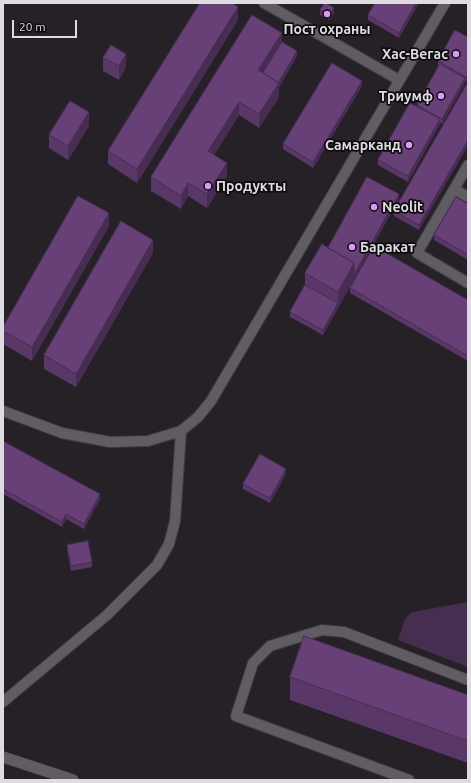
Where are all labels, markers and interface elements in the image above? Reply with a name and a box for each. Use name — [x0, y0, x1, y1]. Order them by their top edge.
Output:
marker: Пост охраны — [322, 9, 332, 19]
scale bar — [14, 12, 79, 38]
text: 20 m — [19, 20, 46, 33]
place label: Пост охраны — [283, 21, 371, 37]
place label: Хас-Вегас — [382, 46, 448, 62]
marker: Хас-Вегас — [451, 49, 461, 59]
place label: Триумф — [379, 88, 433, 104]
marker: Триумф — [436, 91, 446, 101]
place label: Самарканд — [325, 137, 401, 153]
marker: Самарканд — [404, 140, 414, 150]
place label: Продукты — [216, 178, 286, 194]
marker: Продукты — [203, 181, 213, 191]
place label: Neolit — [382, 199, 423, 215]
marker: Neolit — [369, 202, 379, 212]
place label: Баракат — [360, 239, 415, 255]
marker: Баракат — [347, 242, 357, 252]

